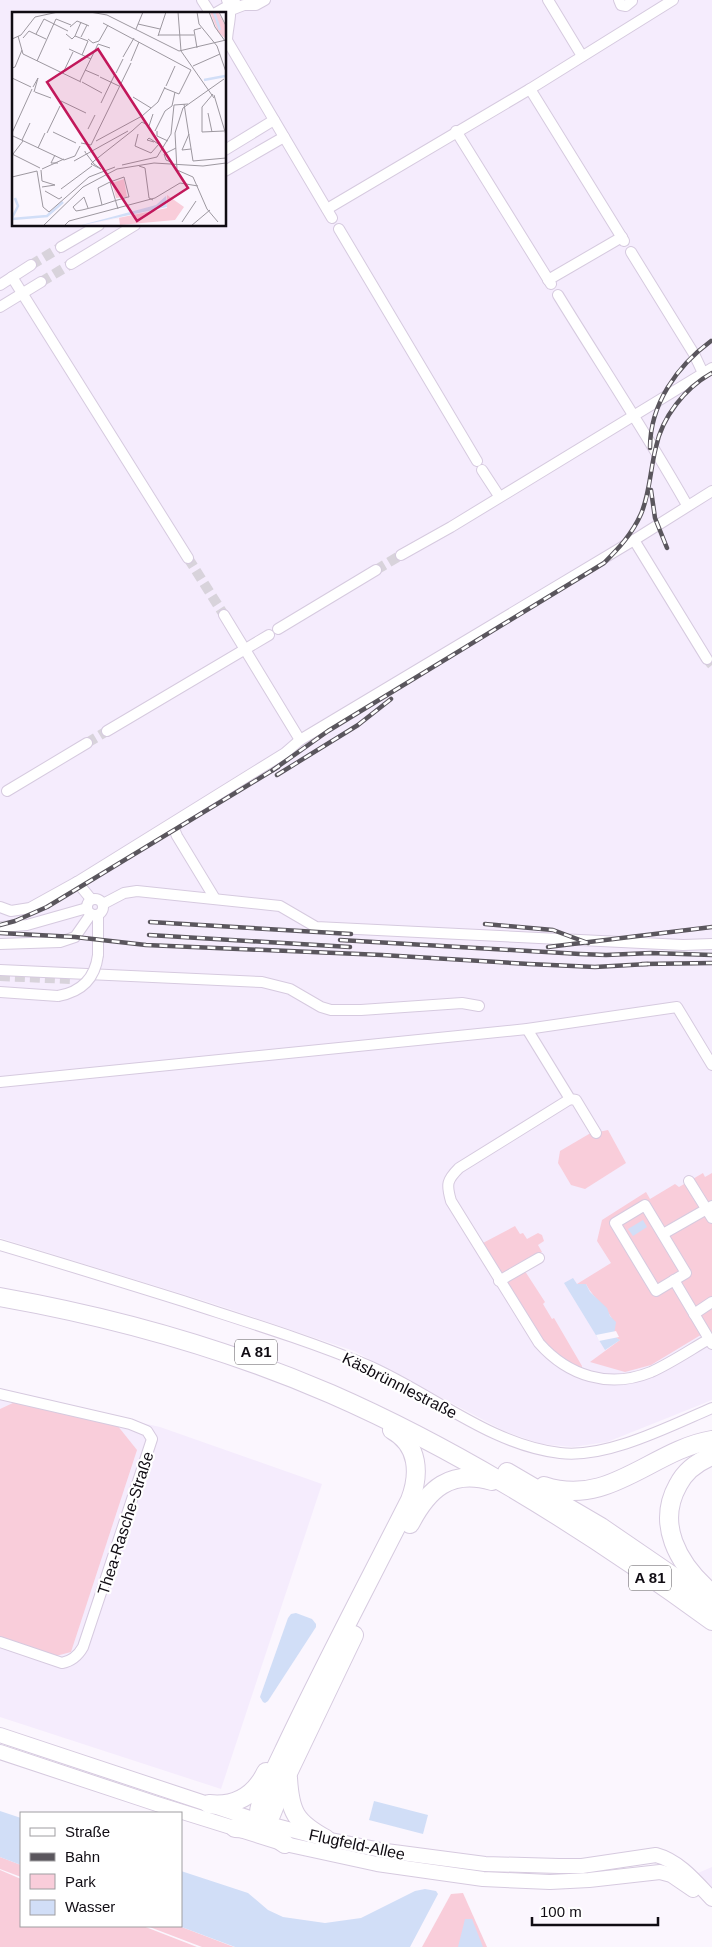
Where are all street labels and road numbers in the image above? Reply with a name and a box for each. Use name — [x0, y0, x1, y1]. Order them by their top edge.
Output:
road number: A 81 — [235, 1340, 277, 1364]
street label: Käsbrünnlestraße — [340, 1349, 460, 1422]
street label: Thea-Rasche-Straße — [94, 1449, 157, 1597]
road number: A 81 — [629, 1566, 671, 1590]
street label: Flugfeld-Allee — [307, 1826, 407, 1863]

